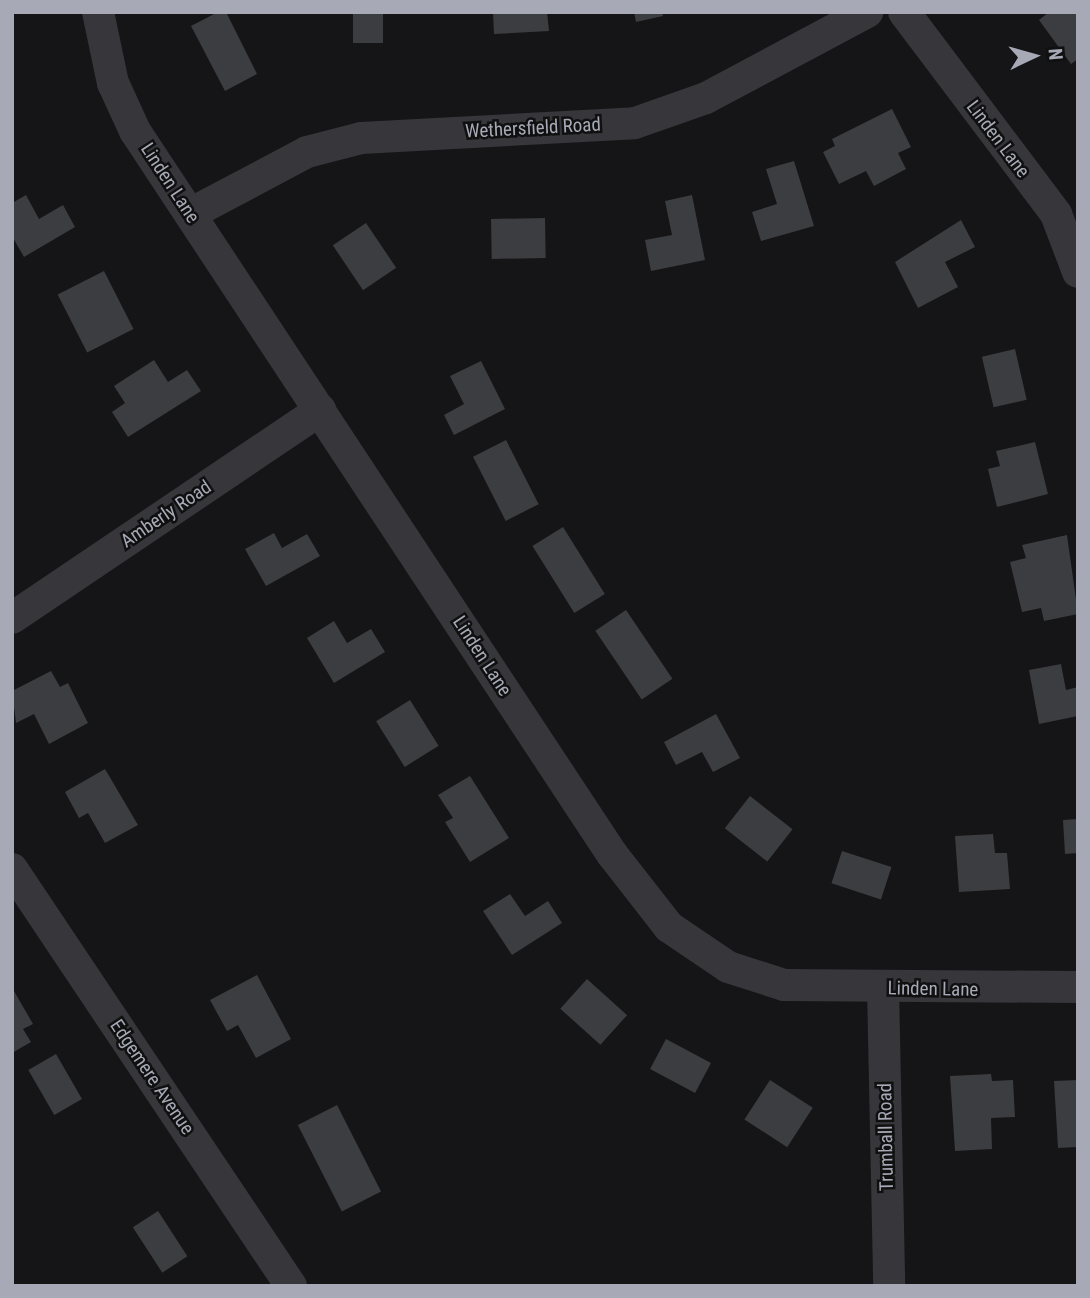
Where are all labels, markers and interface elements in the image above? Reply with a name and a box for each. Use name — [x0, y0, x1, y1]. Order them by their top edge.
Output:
north arrow — [999, 21, 1069, 91]
text: N — [1043, 47, 1067, 61]
street label: Linden Lane — [962, 96, 1034, 182]
street label: Wethersfield Road — [465, 113, 601, 143]
street label: Linden Lane — [136, 139, 204, 227]
street label: Amberly Road — [116, 475, 216, 553]
street label: Linden Lane — [448, 612, 516, 700]
street label: Linden Lane — [887, 977, 979, 1001]
street label: Edgemere Avenue — [105, 1015, 199, 1139]
street label: Trumball Road — [874, 1083, 898, 1191]

